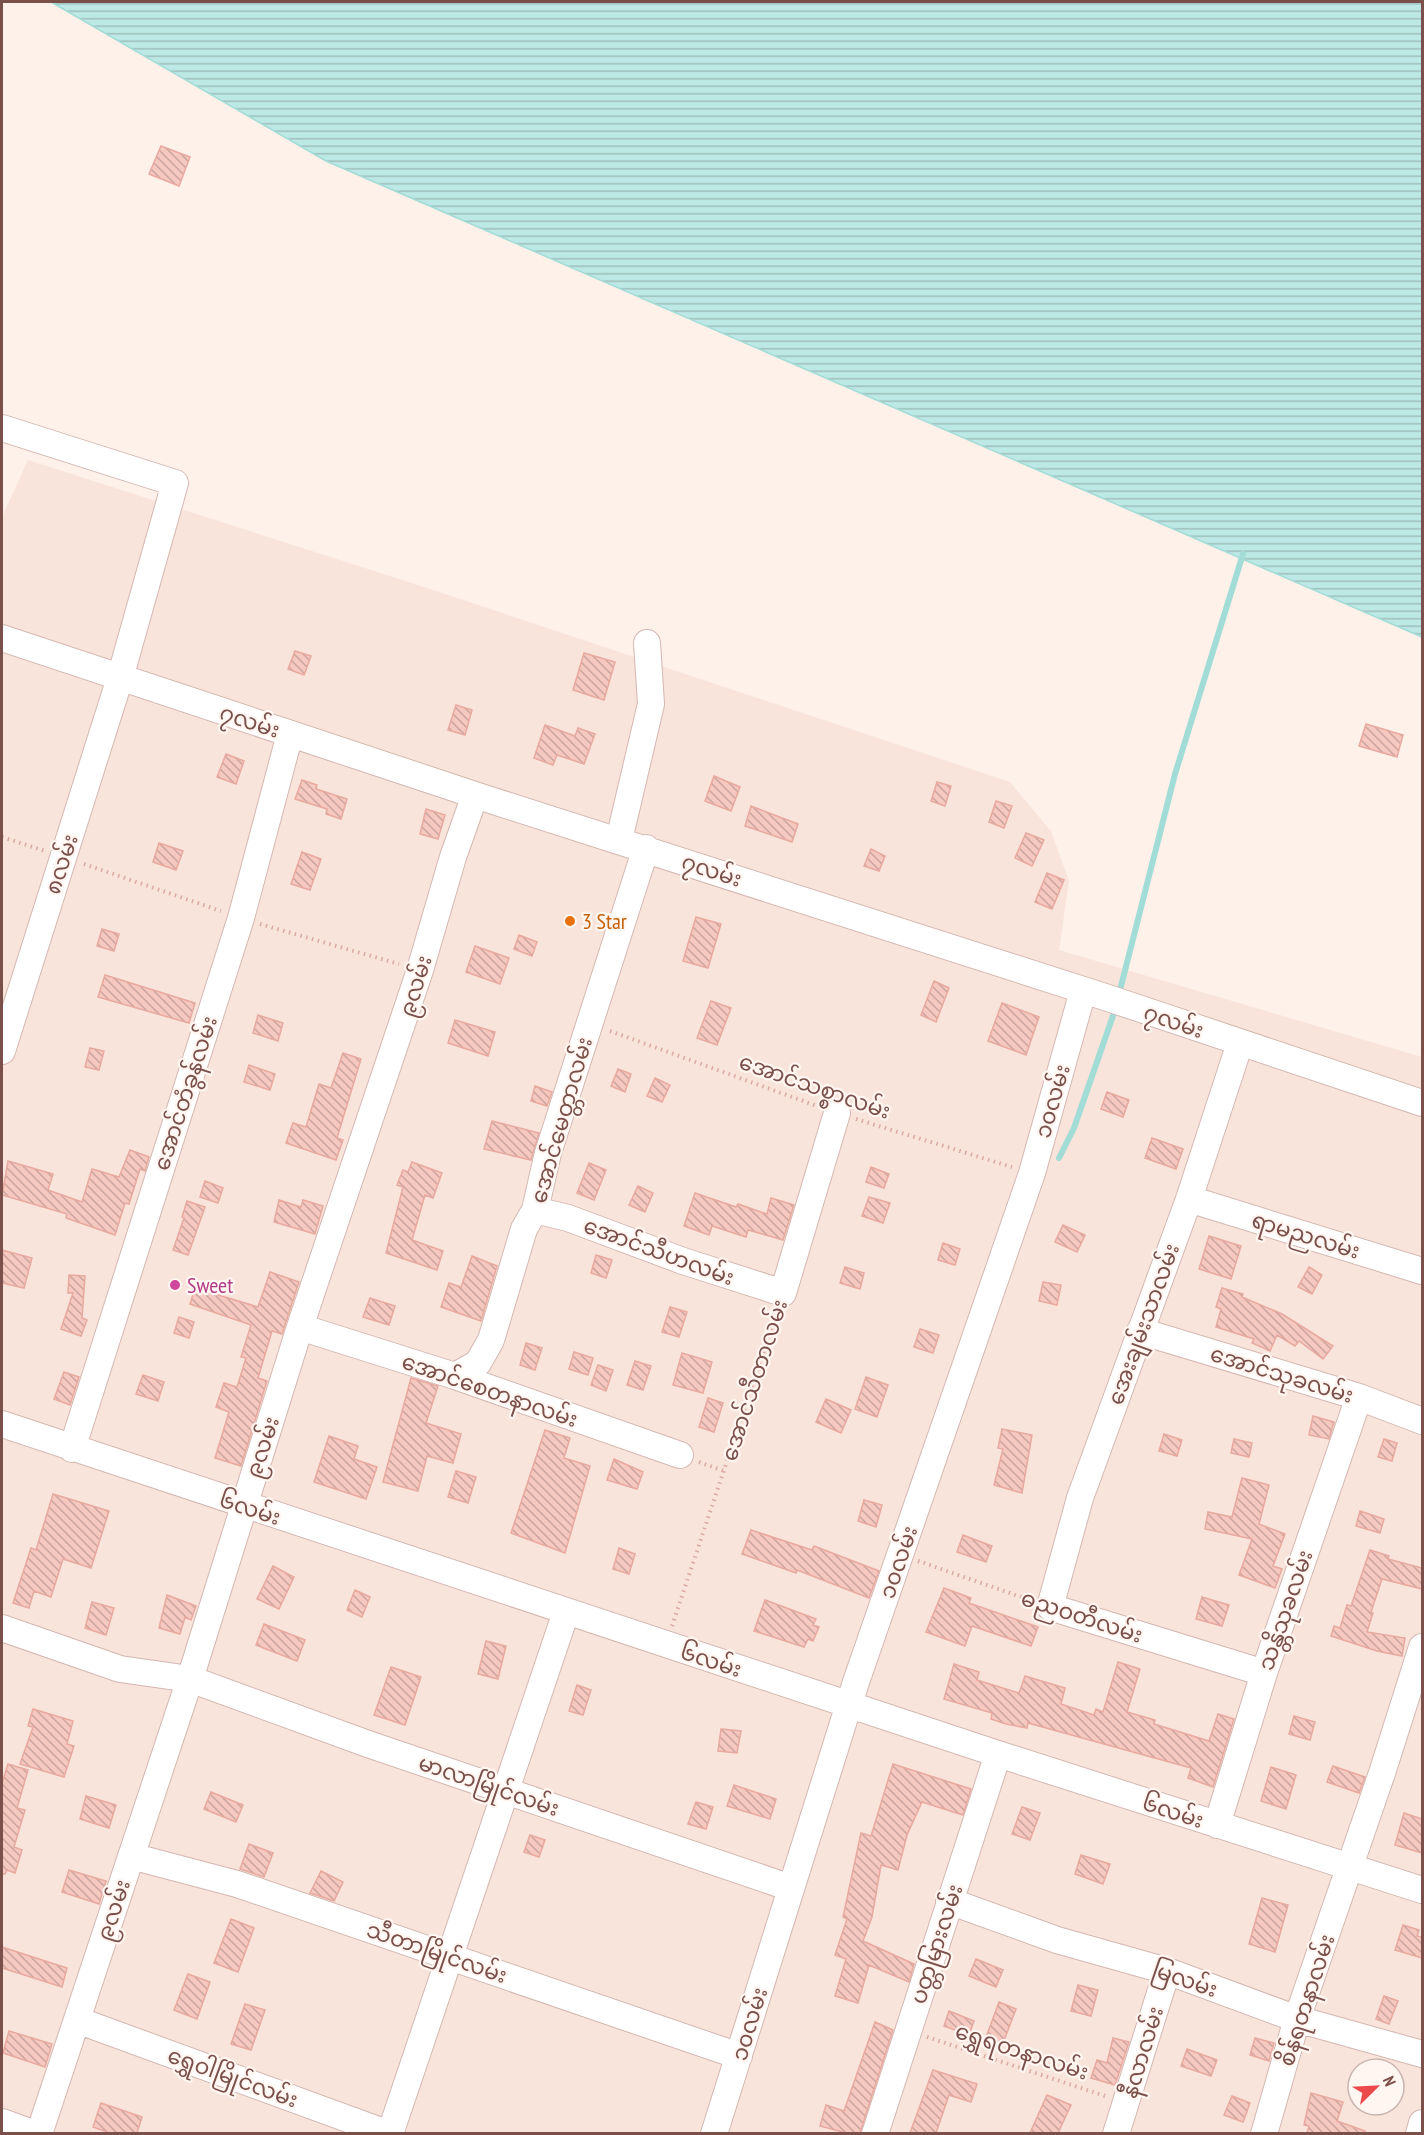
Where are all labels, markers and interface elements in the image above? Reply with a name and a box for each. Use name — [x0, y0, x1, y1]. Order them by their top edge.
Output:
street label: ၇လမ်း — [215, 697, 284, 748]
street label: ၈လမ်း — [37, 830, 84, 898]
street label: ၇လမ်း — [677, 846, 746, 897]
place label: 3 Star — [582, 907, 627, 935]
marker: 3 Star — [563, 914, 577, 928]
street label: ၉လမ်း — [391, 951, 441, 1021]
street label: ၇လမ်း — [1139, 997, 1208, 1048]
street label: အောင်တံခွန်လမ်း — [146, 1012, 227, 1175]
street label: အောင်မေတ္တာလမ်း — [523, 1033, 602, 1208]
street label: အောင်သစ္စာလမ်း — [734, 1046, 895, 1129]
street label: ၁၀လမ်း — [1027, 1061, 1076, 1141]
street label: ရာမညလမ်း — [1247, 1204, 1364, 1269]
street label: အောင်သီဟလမ်း — [580, 1210, 738, 1291]
street label: အေးချမ်းသာလမ်း — [1100, 1239, 1190, 1410]
place label: Sweet — [187, 1271, 233, 1299]
marker: Sweet — [168, 1278, 182, 1292]
street label: အောင်သီတာလမ်း — [714, 1295, 793, 1464]
street label: အောင်သုခလမ်း — [1206, 1338, 1357, 1413]
street label: အောင်စေတနာလမ်း — [397, 1346, 582, 1437]
street label: ၉လမ်း — [238, 1412, 289, 1483]
street label: ၆လမ်း — [216, 1484, 285, 1531]
street label: ၁၀လမ်း — [872, 1522, 923, 1602]
street label: သန္တိသုခလမ်း — [1250, 1546, 1322, 1675]
street label: ဓညဝတီလမ်း — [1016, 1582, 1147, 1653]
street label: ၆လမ်း — [677, 1636, 746, 1683]
street label: မာလာမြိုင်လမ်း — [414, 1747, 563, 1826]
street label: ၆လမ်း — [1139, 1787, 1208, 1834]
street label: ၉လမ်း — [89, 1875, 140, 1946]
street label: ပတ္တမြားလမ်း — [903, 1880, 972, 2009]
street label: သီတာမြိုင်လမ်း — [362, 1914, 511, 1993]
street label: စိန်ရတနာလမ်း — [1271, 1930, 1344, 2071]
street label: မြလမ်း — [1147, 1954, 1222, 2007]
street label: ၁၀လမ်း — [724, 1984, 773, 2064]
street label: နီလာလမ်း — [1114, 2002, 1173, 2102]
street label: ရွှေရတနာလမ်း — [951, 2015, 1092, 2090]
street label: ရွှေဝါမြိုင်လမ်း — [163, 2040, 302, 2117]
north arrow — [1346, 2057, 1406, 2117]
text: N — [1379, 2073, 1401, 2089]

